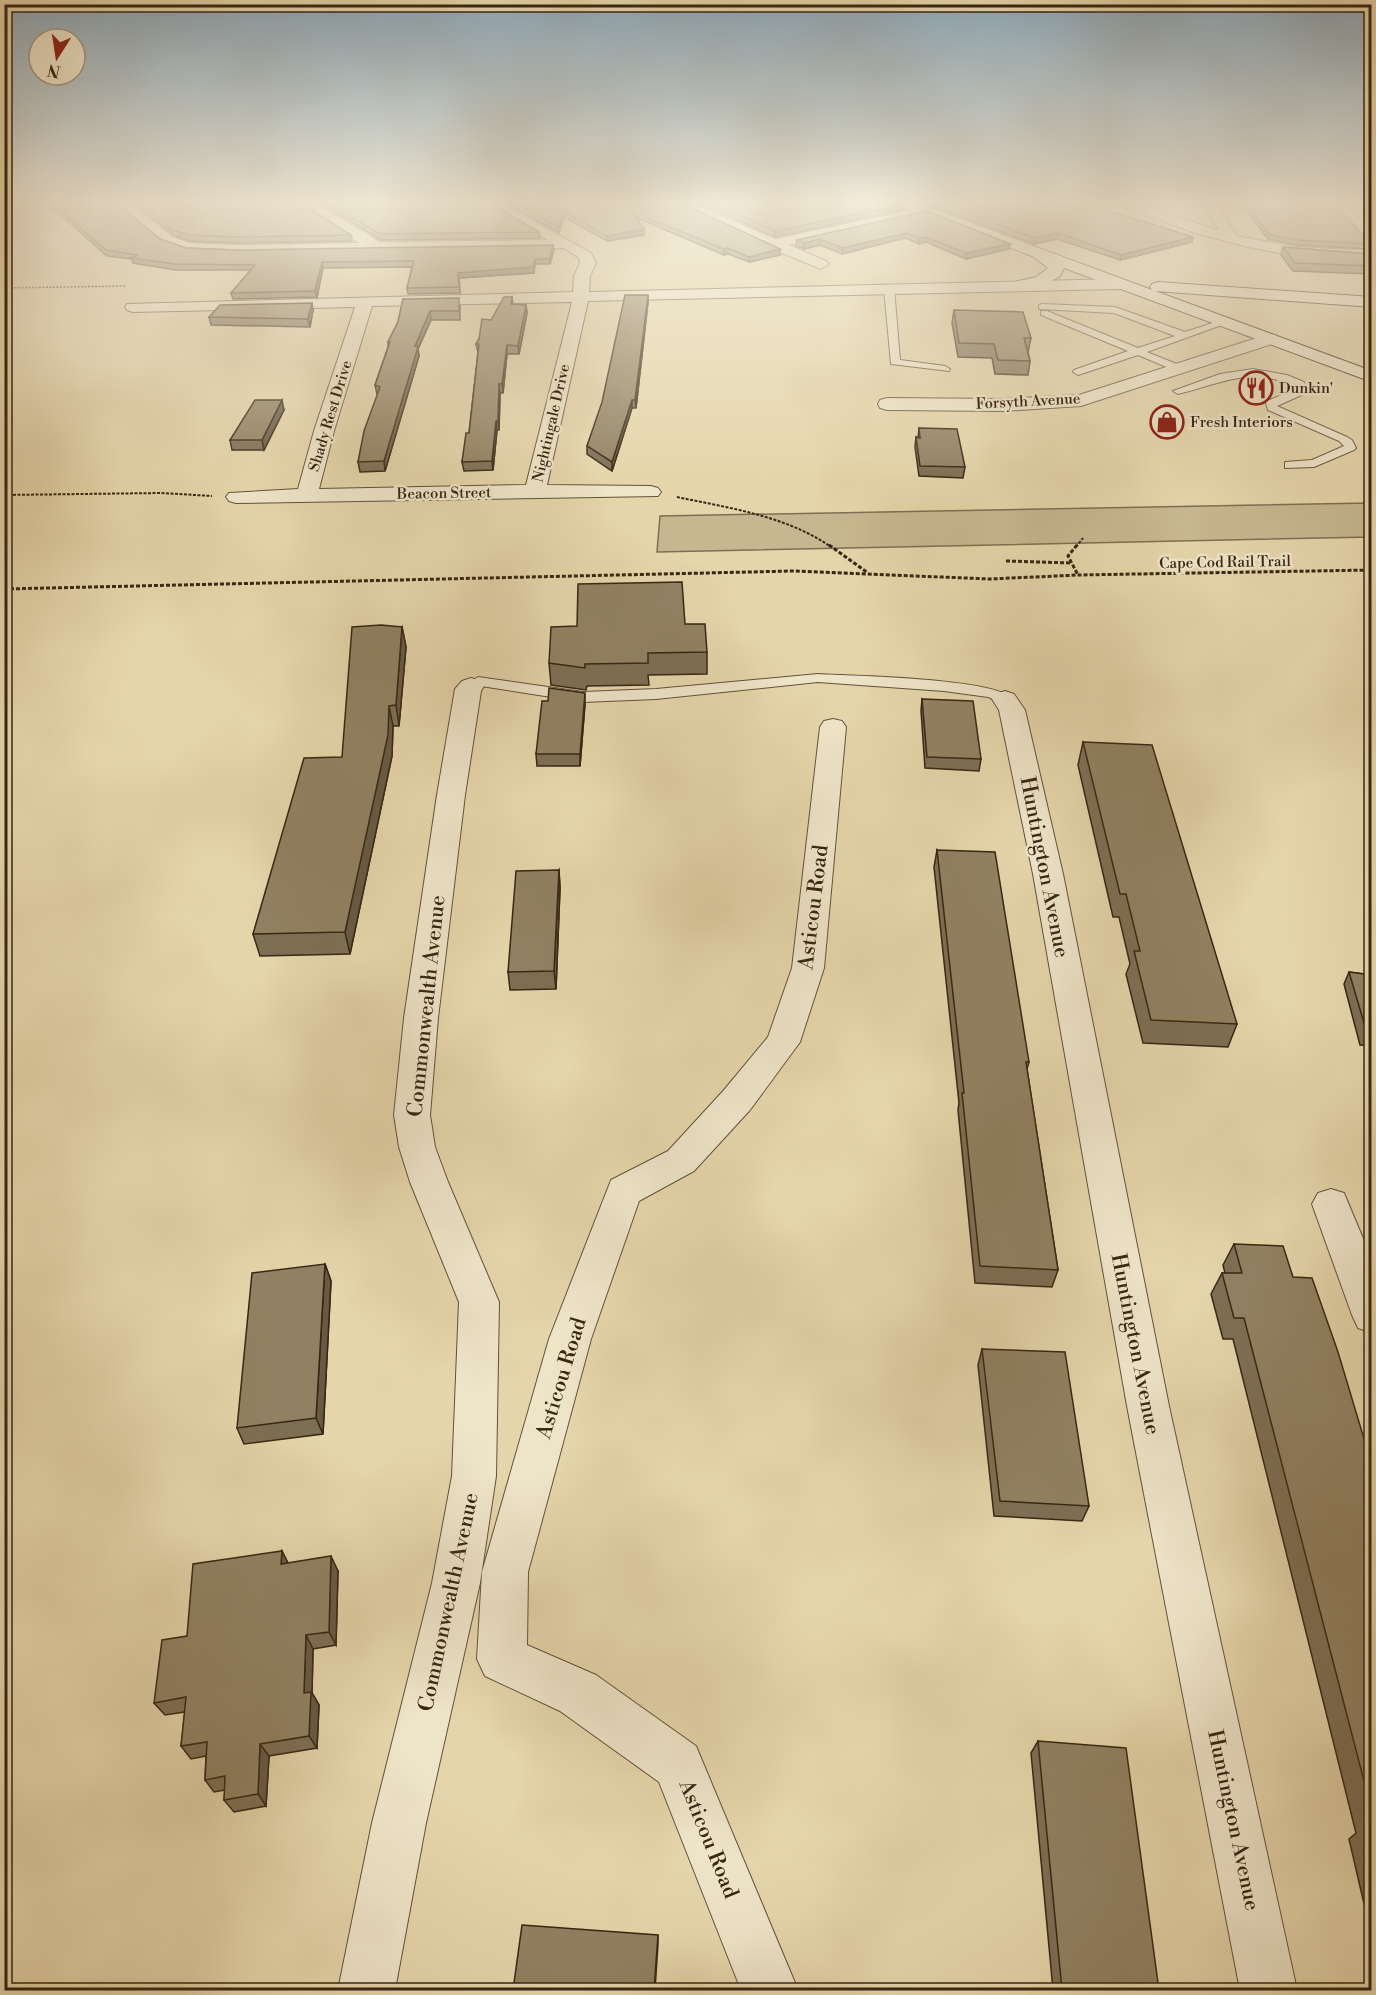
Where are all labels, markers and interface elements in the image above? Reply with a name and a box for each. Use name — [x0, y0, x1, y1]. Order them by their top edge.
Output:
north arrow — [27, 27, 87, 87]
text: N — [45, 60, 62, 82]
street label: Shady Rest Drive — [305, 358, 356, 474]
street label: Nightingale Drive — [529, 362, 574, 484]
restaurant icon: Dunkin' — [1238, 370, 1274, 406]
place label: Dunkin' — [1279, 379, 1333, 398]
street label: Forsyth Avenue — [975, 389, 1081, 414]
shop icon: Fresh Interiors — [1149, 404, 1185, 440]
place label: Fresh Interiors — [1190, 413, 1293, 432]
street label: Beacon Street — [396, 483, 492, 504]
street label: Cape Cod Rail Trail — [1159, 552, 1292, 573]
street label: Huntington Avenue — [1014, 774, 1074, 960]
street label: Asticou Road — [793, 843, 835, 972]
street label: Commonwealth Avenue — [402, 894, 452, 1118]
street label: Huntington Avenue — [1105, 1251, 1165, 1437]
street label: Asticou Road — [531, 1314, 593, 1443]
street label: Commonwealth Avenue — [413, 1491, 485, 1714]
street label: Huntington Avenue — [1201, 1727, 1265, 1913]
street label: Asticou Road — [672, 1775, 744, 1903]

